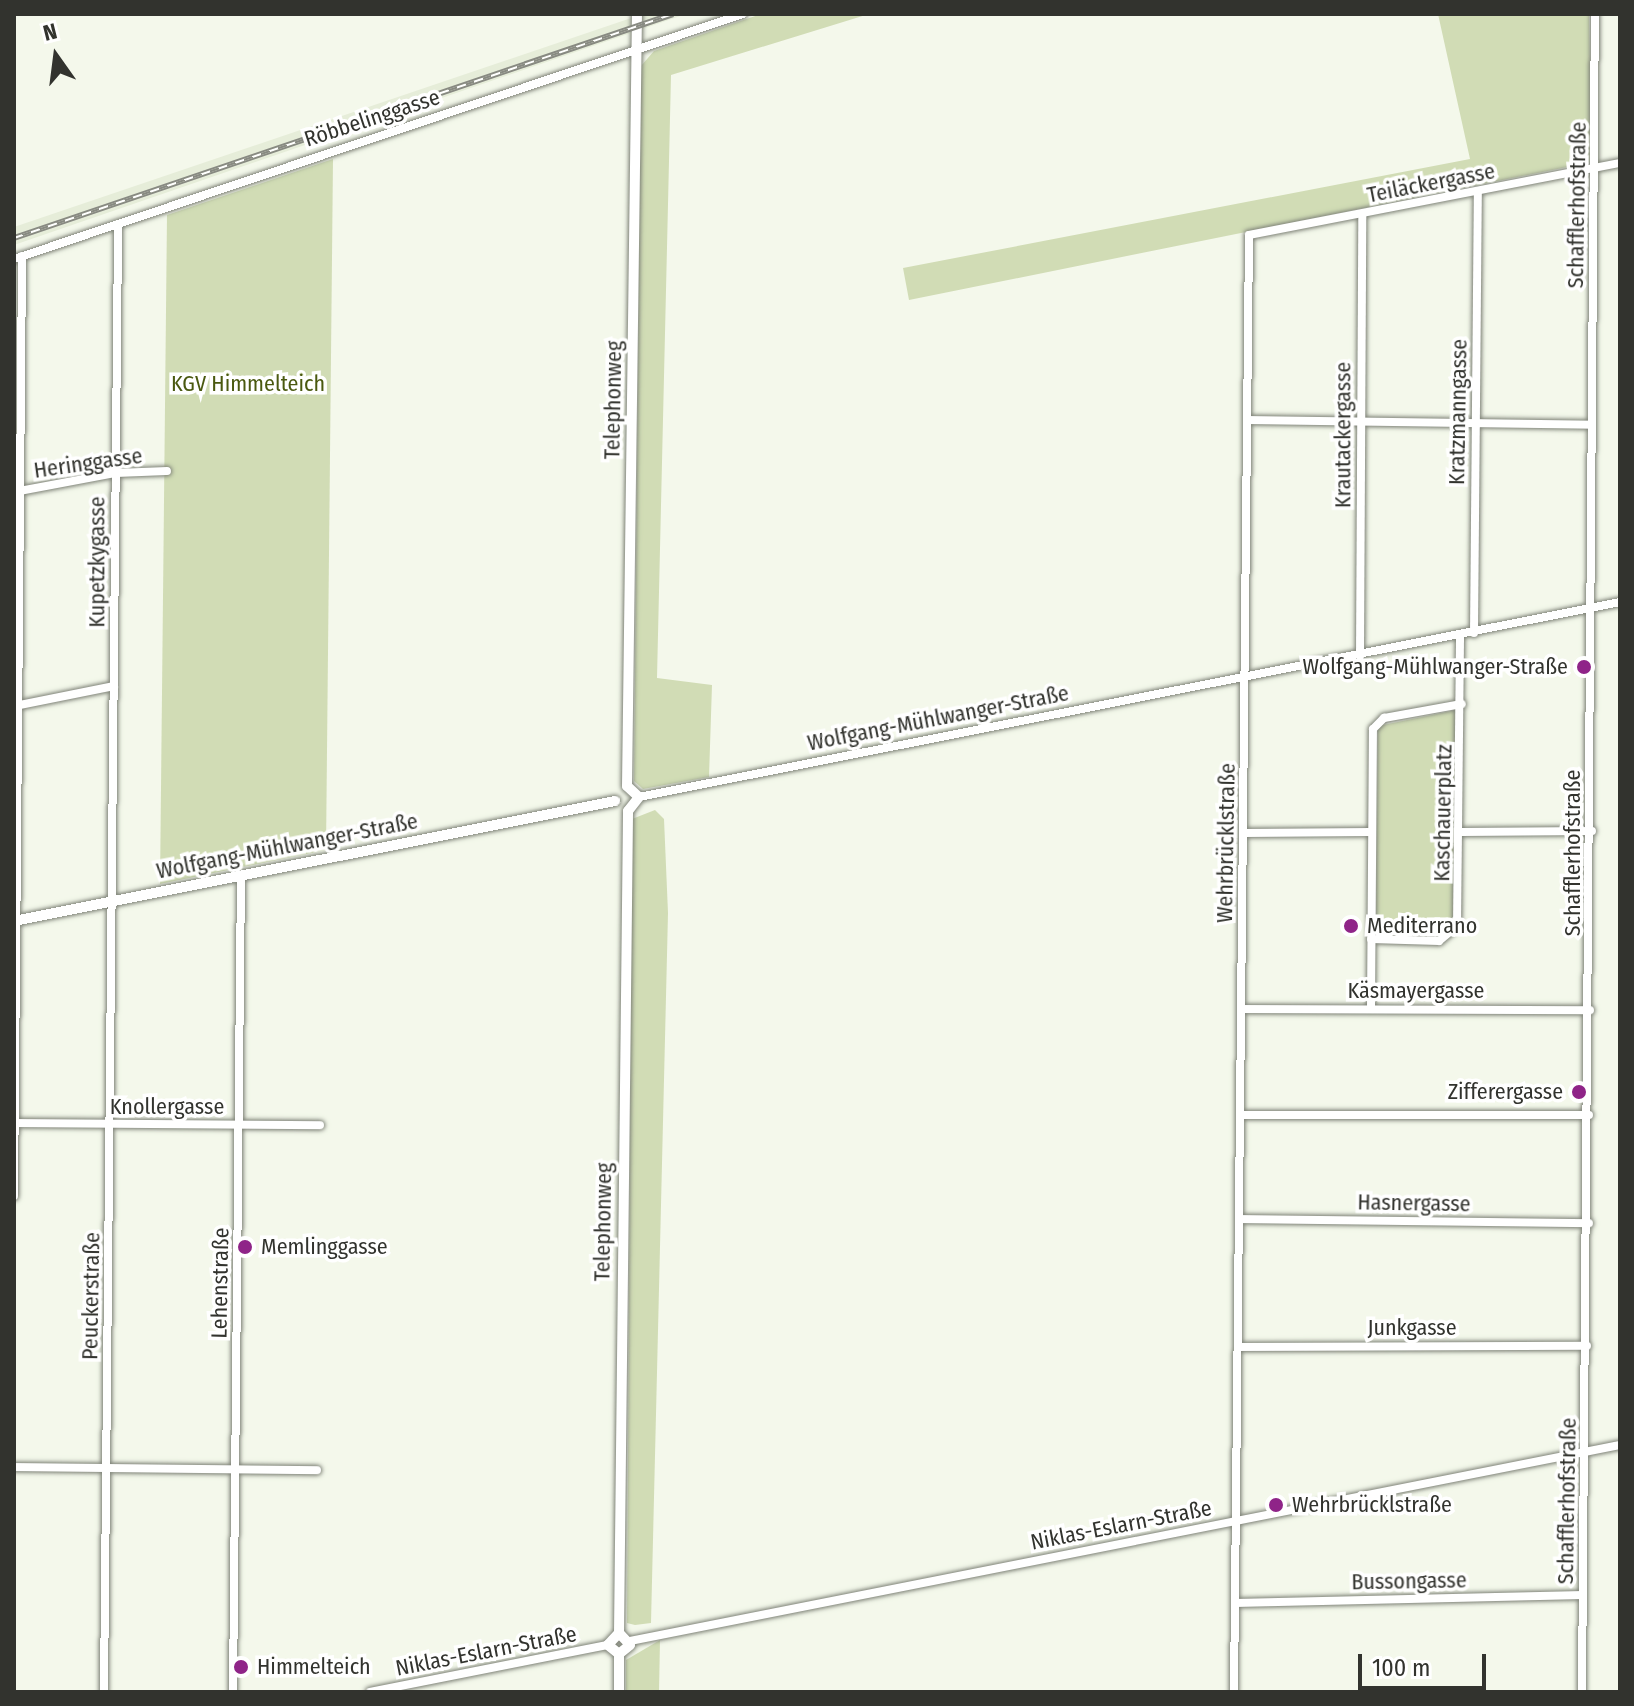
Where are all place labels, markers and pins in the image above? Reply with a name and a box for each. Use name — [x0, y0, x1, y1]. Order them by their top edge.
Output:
place label: Wolfgang-Mühlwanger-Straße — [1302, 654, 1568, 680]
marker: Wolfgang-Mühlwanger-Straße — [1575, 658, 1593, 676]
place label: Mediterrano — [1367, 913, 1477, 939]
marker: Mediterrano — [1342, 917, 1360, 935]
place label: Zifferergasse — [1448, 1079, 1563, 1105]
marker: Zifferergasse — [1570, 1083, 1588, 1101]
place label: Memlinggasse — [261, 1234, 388, 1260]
marker: Memlinggasse — [236, 1238, 254, 1256]
place label: Wehrbrücklstraße — [1292, 1492, 1452, 1518]
marker: Wehrbrücklstraße — [1267, 1496, 1285, 1514]
place label: Himmelteich — [257, 1654, 371, 1680]
marker: Himmelteich — [232, 1658, 250, 1676]

